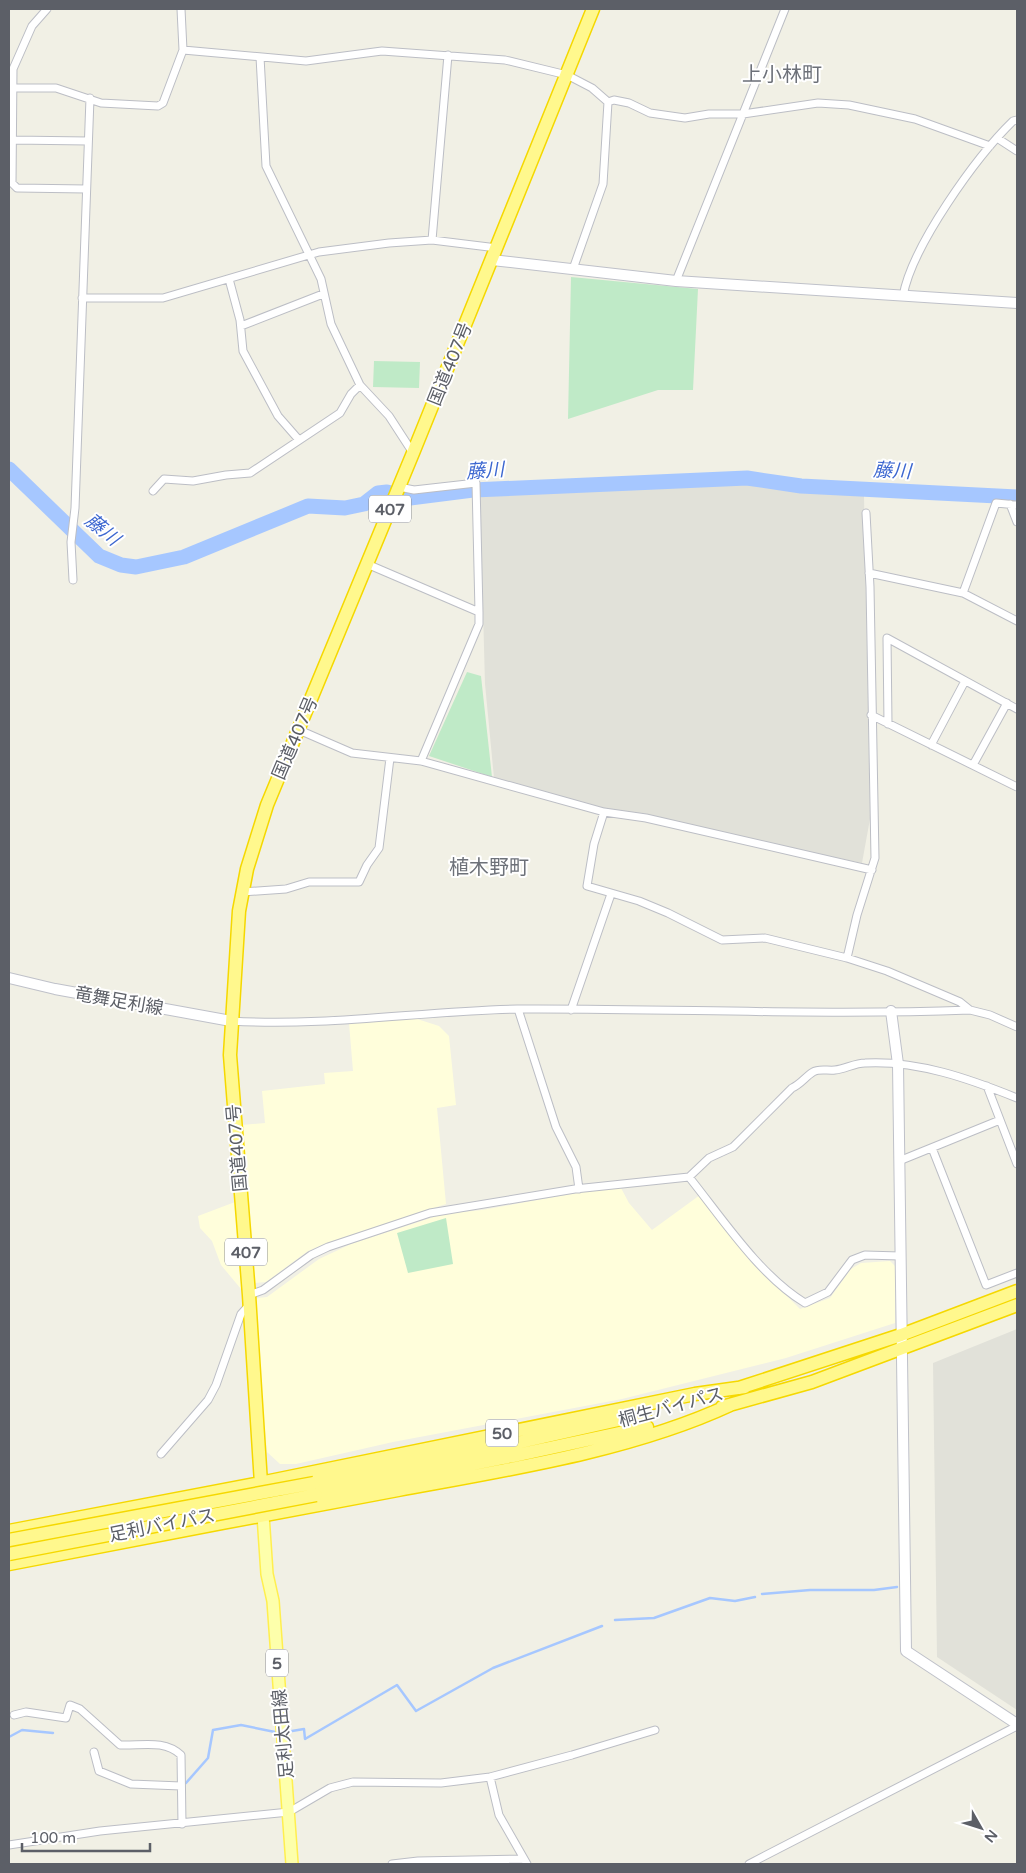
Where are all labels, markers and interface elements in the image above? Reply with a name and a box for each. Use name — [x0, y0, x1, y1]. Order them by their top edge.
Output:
district label: 上小林町 — [742, 63, 822, 87]
street label: 国道407号 — [423, 319, 477, 409]
water label: 藤川 — [465, 459, 507, 483]
water label: 藤川 — [872, 459, 913, 483]
road number: 407 — [369, 496, 411, 522]
water label: 藤川 — [81, 509, 126, 552]
street label: 国道407号 — [268, 693, 322, 783]
district label: 植木野町 — [449, 856, 529, 880]
street label: 竜舞足利線 — [73, 982, 165, 1020]
street label: 国道407号 — [222, 1103, 252, 1193]
road number: 407 — [225, 1238, 267, 1266]
street label: 桐生バイパス — [616, 1382, 726, 1432]
road number: 50 — [486, 1420, 518, 1446]
street label: 足利バイパス — [107, 1504, 217, 1546]
road number: 5 — [266, 1650, 288, 1676]
street label: 足利太田線 — [268, 1688, 298, 1780]
north arrow — [956, 1803, 1006, 1853]
scale bar — [22, 1820, 150, 1852]
text: N — [981, 1826, 1001, 1846]
text: 100 m — [30, 1829, 76, 1847]

